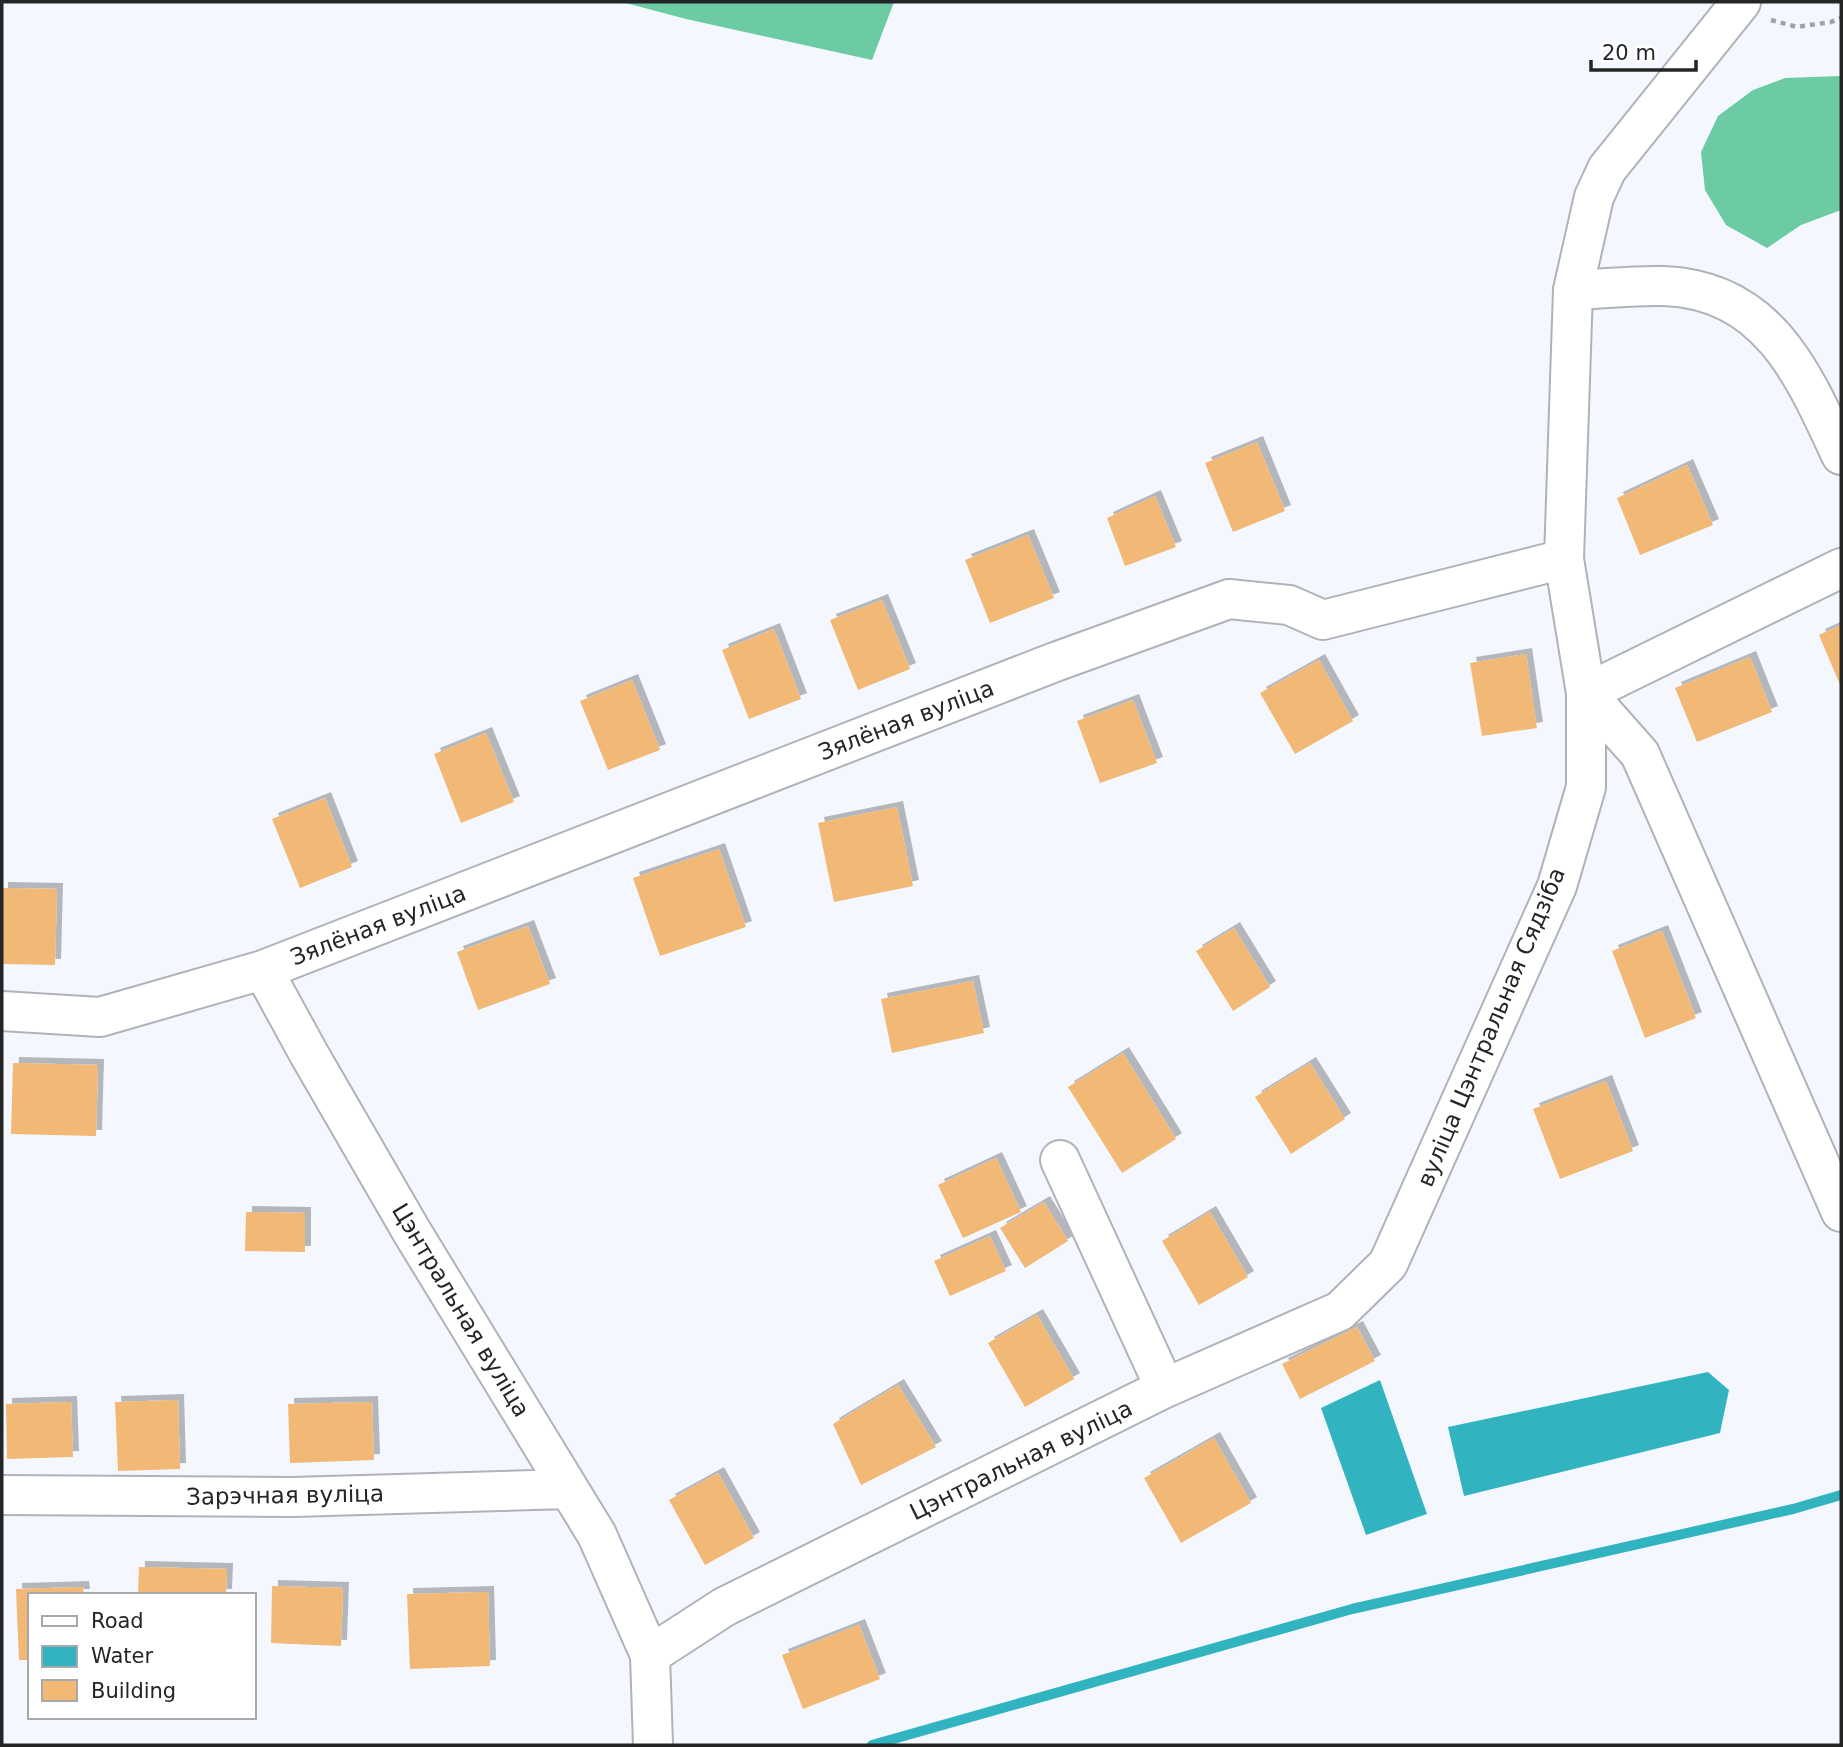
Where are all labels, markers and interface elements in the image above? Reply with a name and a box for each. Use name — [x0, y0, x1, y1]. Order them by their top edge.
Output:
scale bar — [1591, 28, 1696, 72]
text: 20 m — [1602, 41, 1656, 65]
street label: Зялёная вуліца — [815, 675, 997, 765]
street label: вуліца Цэнтральная Сядзіба — [1412, 864, 1570, 1190]
street label: Зялёная вуліца — [287, 880, 469, 970]
street label: Цэнтральная вуліца — [387, 1199, 535, 1421]
street label: Цэнтральная вуліца — [906, 1395, 1136, 1525]
street label: Зарэчная вуліца — [186, 1480, 384, 1510]
legend — [28, 1593, 256, 1719]
text: Road — [91, 1609, 144, 1633]
text: Water — [91, 1644, 153, 1668]
text: Building — [91, 1679, 176, 1703]

